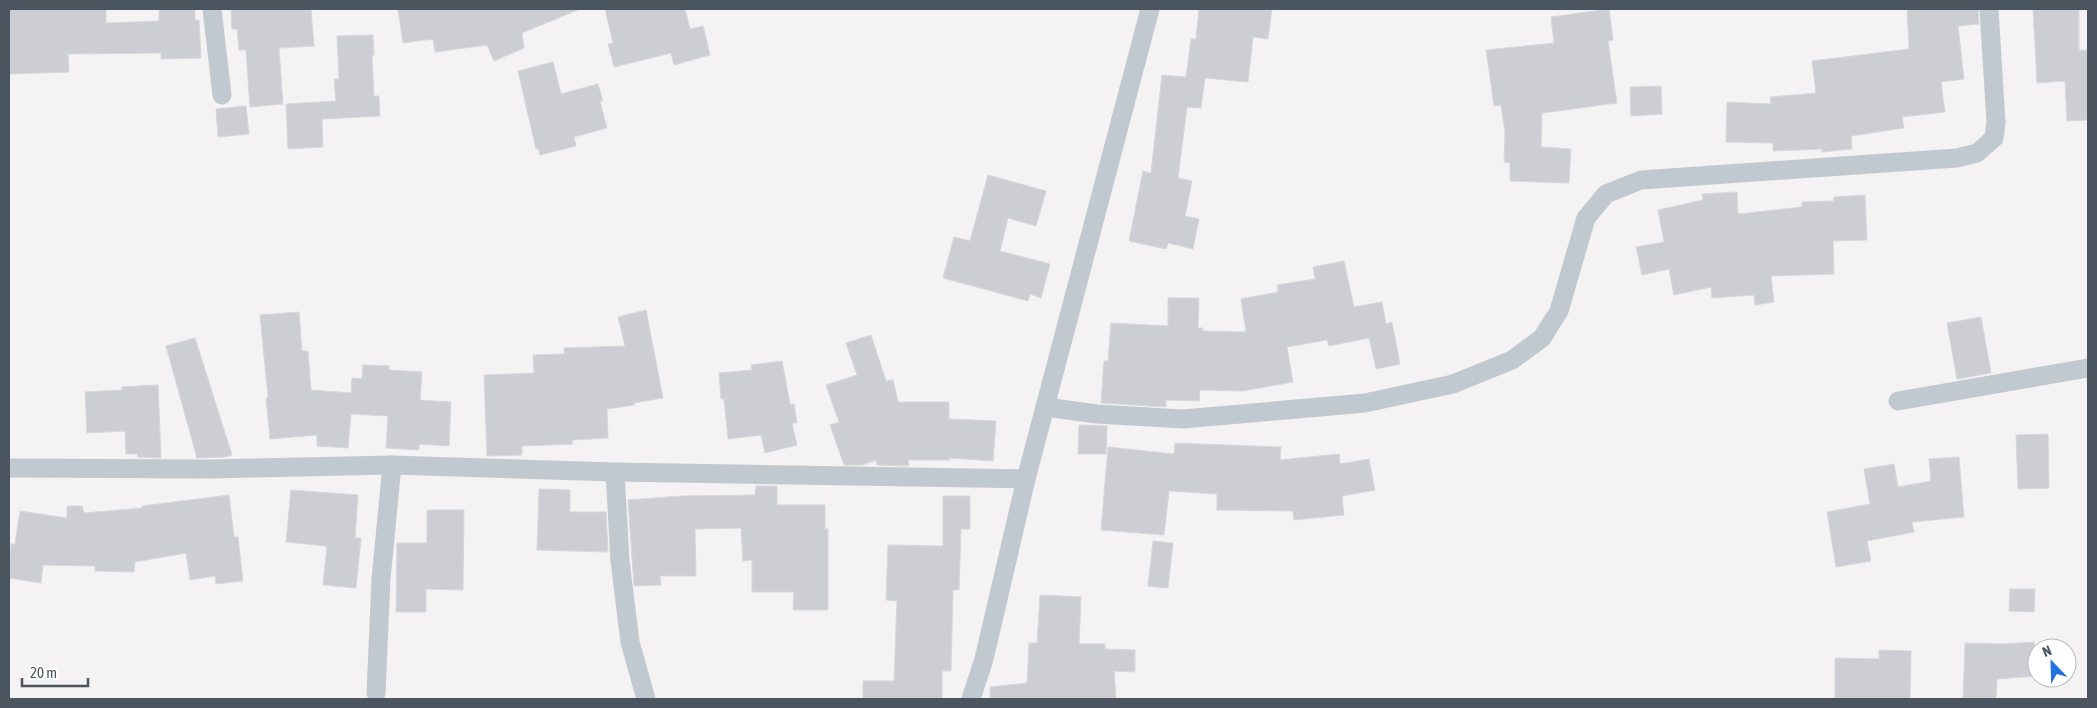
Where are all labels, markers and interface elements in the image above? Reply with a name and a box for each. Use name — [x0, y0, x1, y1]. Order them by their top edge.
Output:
north arrow — [2027, 638, 2077, 688]
text: N — [2040, 642, 2054, 660]
scale bar — [22, 656, 89, 688]
text: 20 m — [30, 664, 57, 681]

